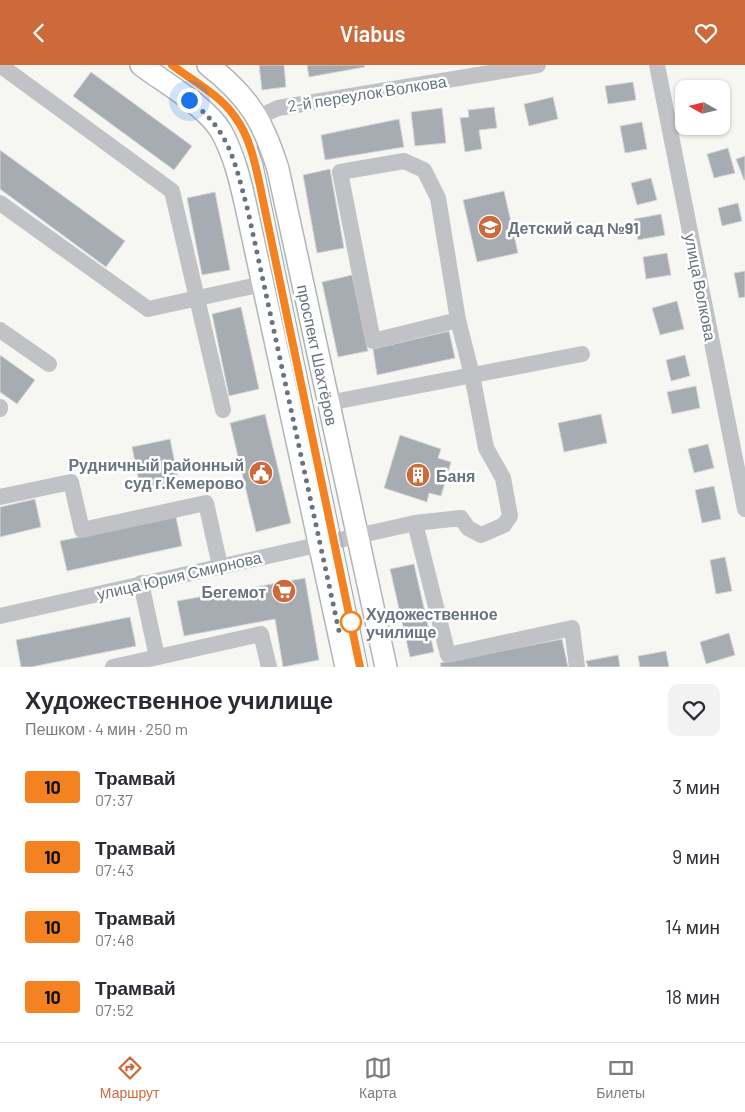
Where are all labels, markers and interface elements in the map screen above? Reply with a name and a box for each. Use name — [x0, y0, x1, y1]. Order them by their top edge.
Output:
icon: back — [25, 19, 53, 47]
icon: heart — [692, 19, 720, 47]
text: Viabus — [340, 20, 405, 46]
street label: 2-й переулок Волкова — [286, 71, 448, 115]
north arrow — [675, 80, 730, 135]
map controls — [675, 80, 730, 135]
your location — [177, 88, 202, 113]
school or university icon: Детский сад №91 — [477, 214, 503, 240]
place label: Детский сад №91 — [508, 218, 639, 237]
street label: улица Волкова — [681, 232, 721, 342]
street label: проспект Шахтёров — [294, 283, 342, 427]
place label: Рудничный районный суд г.Кемерово — [68, 455, 244, 492]
public building icon: Рудничный районный суд г.Кемерово — [248, 460, 274, 486]
building icon: Баня — [405, 462, 431, 488]
place label: Баня — [436, 466, 475, 485]
street label: улица Юрия Смирнова — [95, 547, 263, 603]
supermarket icon: Бегемот — [271, 578, 297, 604]
place label: Бегемот — [201, 582, 266, 601]
place label: Художественное училище — [366, 604, 498, 641]
marker: Художественное училище — [340, 611, 362, 633]
button: heart — [668, 684, 720, 736]
text: Художественное училище — [25, 685, 333, 714]
text: Пешком · 4 мин · 250 m — [25, 719, 188, 738]
text: Трамвай — [95, 766, 176, 789]
text: 3 мин — [672, 775, 720, 798]
text: 10 — [44, 776, 61, 798]
text: 07:37 — [95, 790, 133, 809]
text: Трамвай — [95, 836, 176, 859]
text: 9 мин — [672, 845, 720, 868]
text: 10 — [44, 846, 61, 868]
text: 07:43 — [95, 860, 134, 879]
text: Трамвай — [95, 906, 176, 929]
text: 14 мин — [665, 915, 720, 938]
text: 10 — [44, 916, 61, 938]
text: 07:48 — [95, 930, 134, 949]
text: Трамвай — [95, 976, 176, 999]
text: 18 мин — [665, 985, 720, 1008]
text: 10 — [44, 986, 61, 1008]
text: 07:52 — [95, 1000, 134, 1019]
tab: Маршрут — [100, 1054, 159, 1101]
tab: Карта — [359, 1054, 397, 1101]
tab: Билеты — [596, 1054, 645, 1101]

